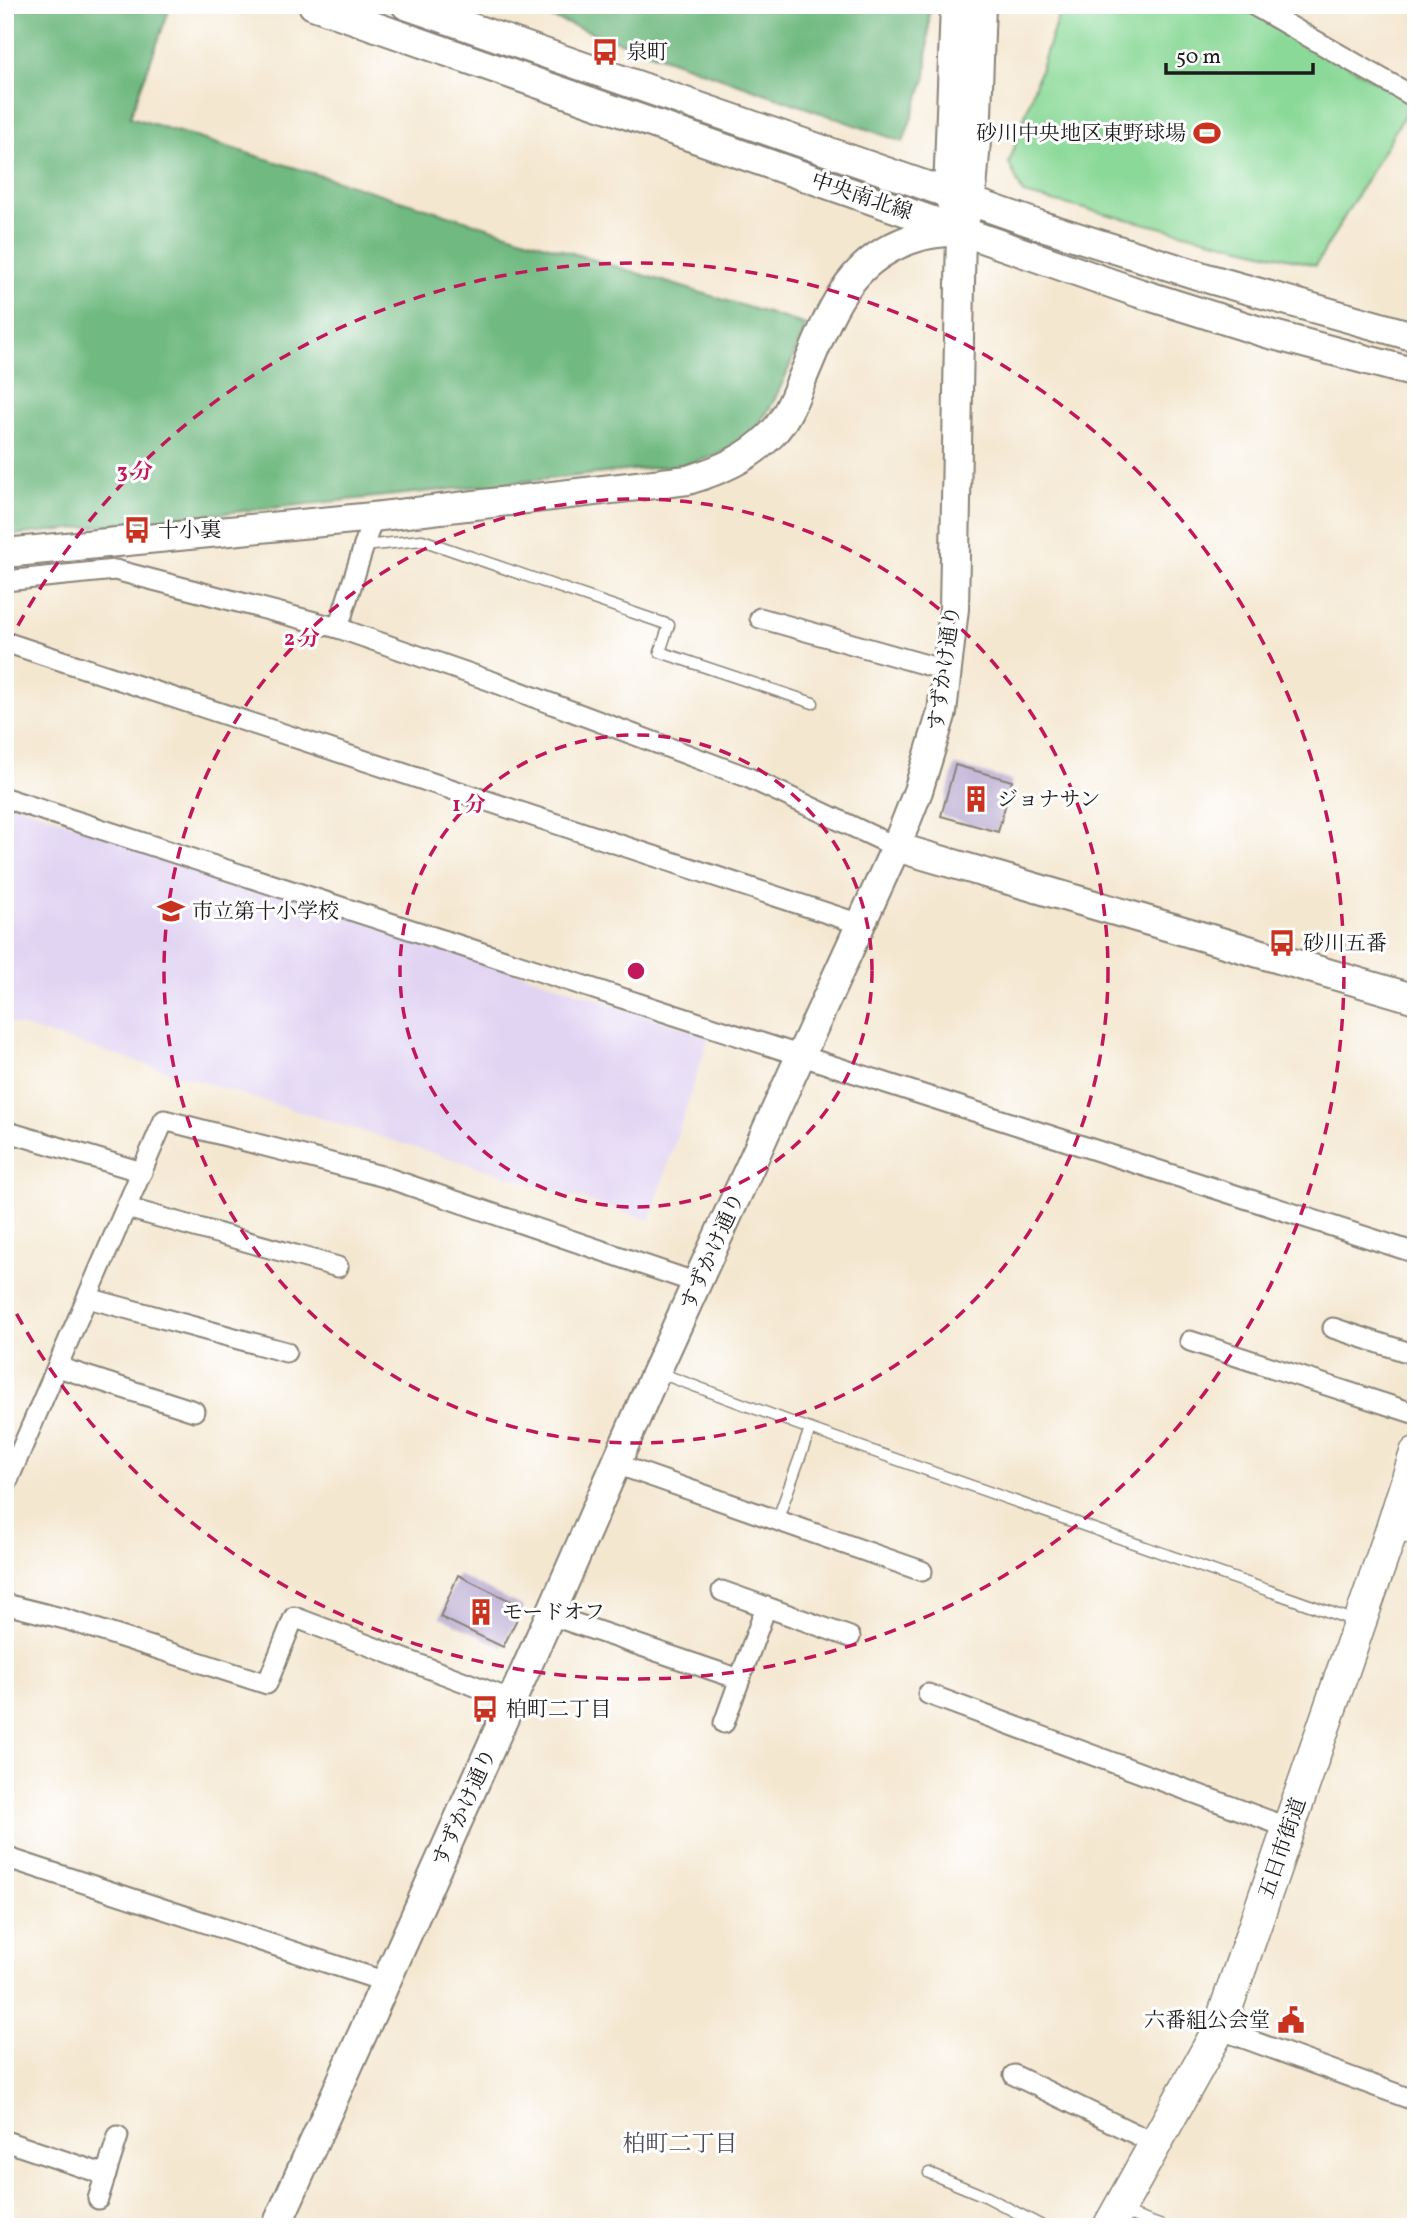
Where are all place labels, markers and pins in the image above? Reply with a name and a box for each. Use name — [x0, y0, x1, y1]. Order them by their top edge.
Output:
bus stop icon: 泉町 — [590, 37, 620, 67]
place label: 泉町 — [626, 39, 668, 68]
sports icon: 砂川中央地区東野球場 — [1192, 118, 1222, 148]
place label: 砂川中央地区東野球場 — [976, 120, 1186, 149]
bus stop icon: 十小裏 — [122, 515, 152, 545]
place label: 十小裏 — [158, 517, 221, 546]
building icon: ジョナサン — [961, 784, 991, 814]
place label: ジョナサン — [997, 786, 1101, 815]
school or university icon: 市立第十小学校 — [156, 896, 186, 926]
place label: 市立第十小学校 — [192, 898, 339, 927]
bus stop icon: 砂川五番 — [1267, 928, 1297, 958]
place label: 砂川五番 — [1303, 930, 1387, 959]
centre of rings — [624, 959, 648, 983]
building icon: モードオフ — [466, 1597, 496, 1627]
place label: モードオフ — [502, 1599, 605, 1628]
bus stop icon: 柏町二丁目 — [470, 1694, 500, 1724]
place label: 柏町二丁目 — [506, 1696, 611, 1725]
public building icon: 六番組公会堂 — [1276, 2005, 1306, 2035]
place label: 六番組公会堂 — [1144, 2007, 1270, 2036]

